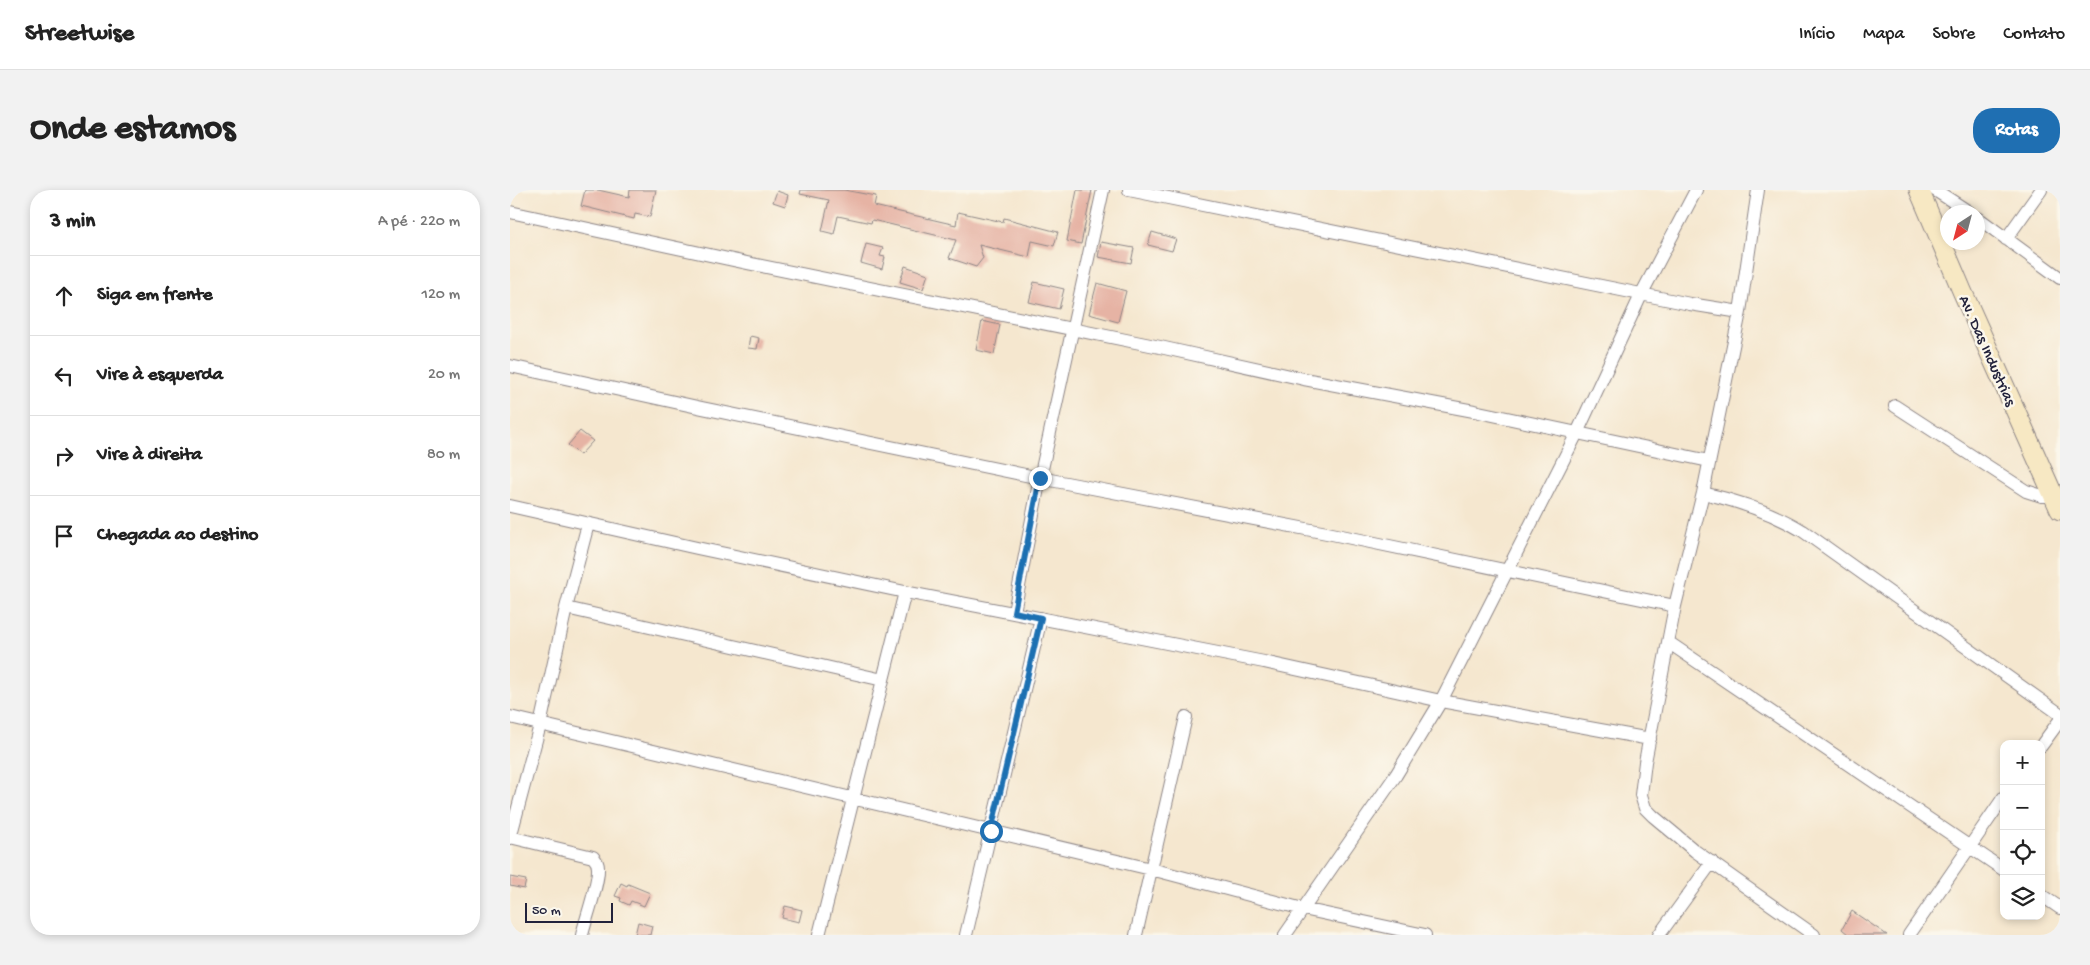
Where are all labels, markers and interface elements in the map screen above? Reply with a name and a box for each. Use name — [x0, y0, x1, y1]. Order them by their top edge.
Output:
text: Streetwise — [25, 20, 134, 49]
text: Início — [1799, 24, 1835, 45]
text: Mapa — [1863, 24, 1904, 45]
text: Sobre — [1932, 24, 1975, 45]
text: Contato — [2003, 24, 2065, 45]
button: Rotas — [1973, 108, 2060, 153]
text: Onde estamos — [30, 110, 235, 151]
north arrow — [1940, 205, 1985, 250]
text: 3 min — [50, 210, 95, 235]
text: A pé · 220 m — [378, 213, 460, 232]
icon: ahead — [50, 282, 78, 310]
text: Siga em frente — [97, 284, 213, 307]
text: 120 m — [421, 286, 460, 305]
street label: Av. Das Industrias — [1953, 293, 2019, 411]
icon: left — [50, 362, 78, 390]
text: Vire à esquerda — [97, 364, 223, 387]
text: 20 m — [428, 366, 460, 385]
icon: right — [50, 442, 78, 470]
text: Vire à direita — [97, 444, 202, 467]
text: 80 m — [427, 446, 460, 465]
route end — [1029, 467, 1052, 490]
icon: arrive — [50, 522, 78, 550]
text: Chegada ao destino — [97, 524, 258, 547]
map controls — [2000, 740, 2045, 920]
button: + — [2000, 740, 2045, 785]
button: − — [2000, 785, 2045, 830]
route start — [980, 820, 1003, 843]
button: locate — [2000, 830, 2045, 875]
button: layers — [2000, 875, 2045, 920]
scale bar — [525, 900, 612, 923]
text: 50 m — [532, 903, 561, 920]

